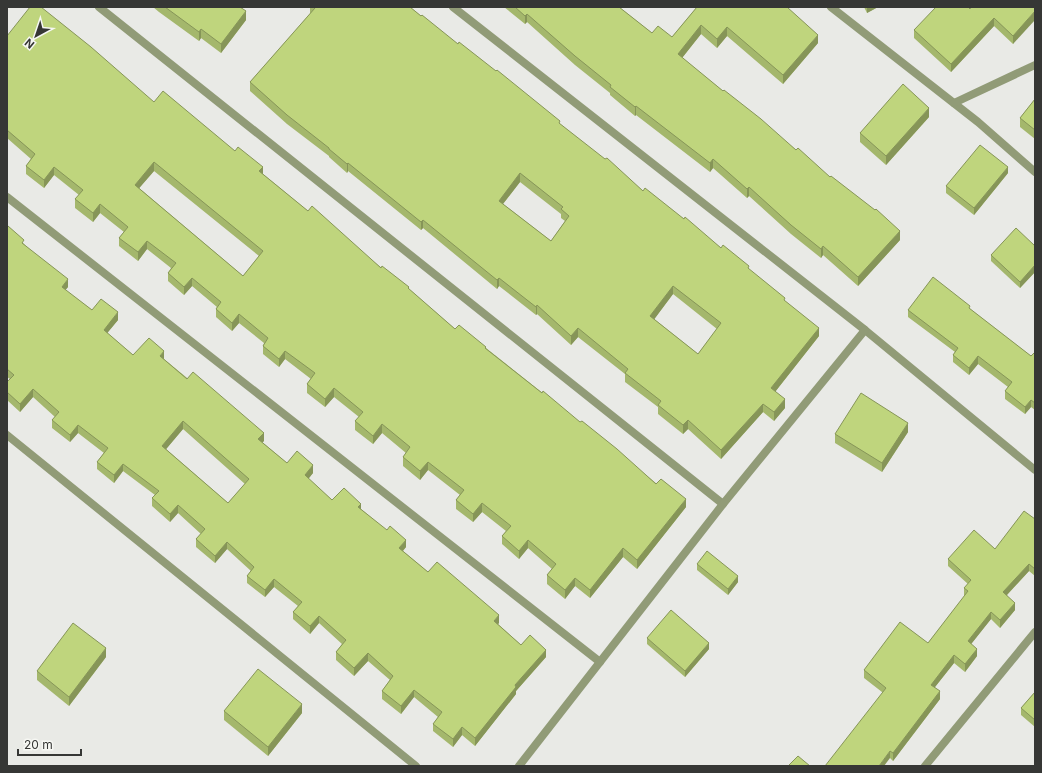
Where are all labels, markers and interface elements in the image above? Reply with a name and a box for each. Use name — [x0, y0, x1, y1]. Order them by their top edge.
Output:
north arrow — [16, 16, 56, 56]
text: N — [22, 36, 37, 52]
scale bar — [18, 731, 81, 757]
text: 20 m — [24, 737, 53, 752]

